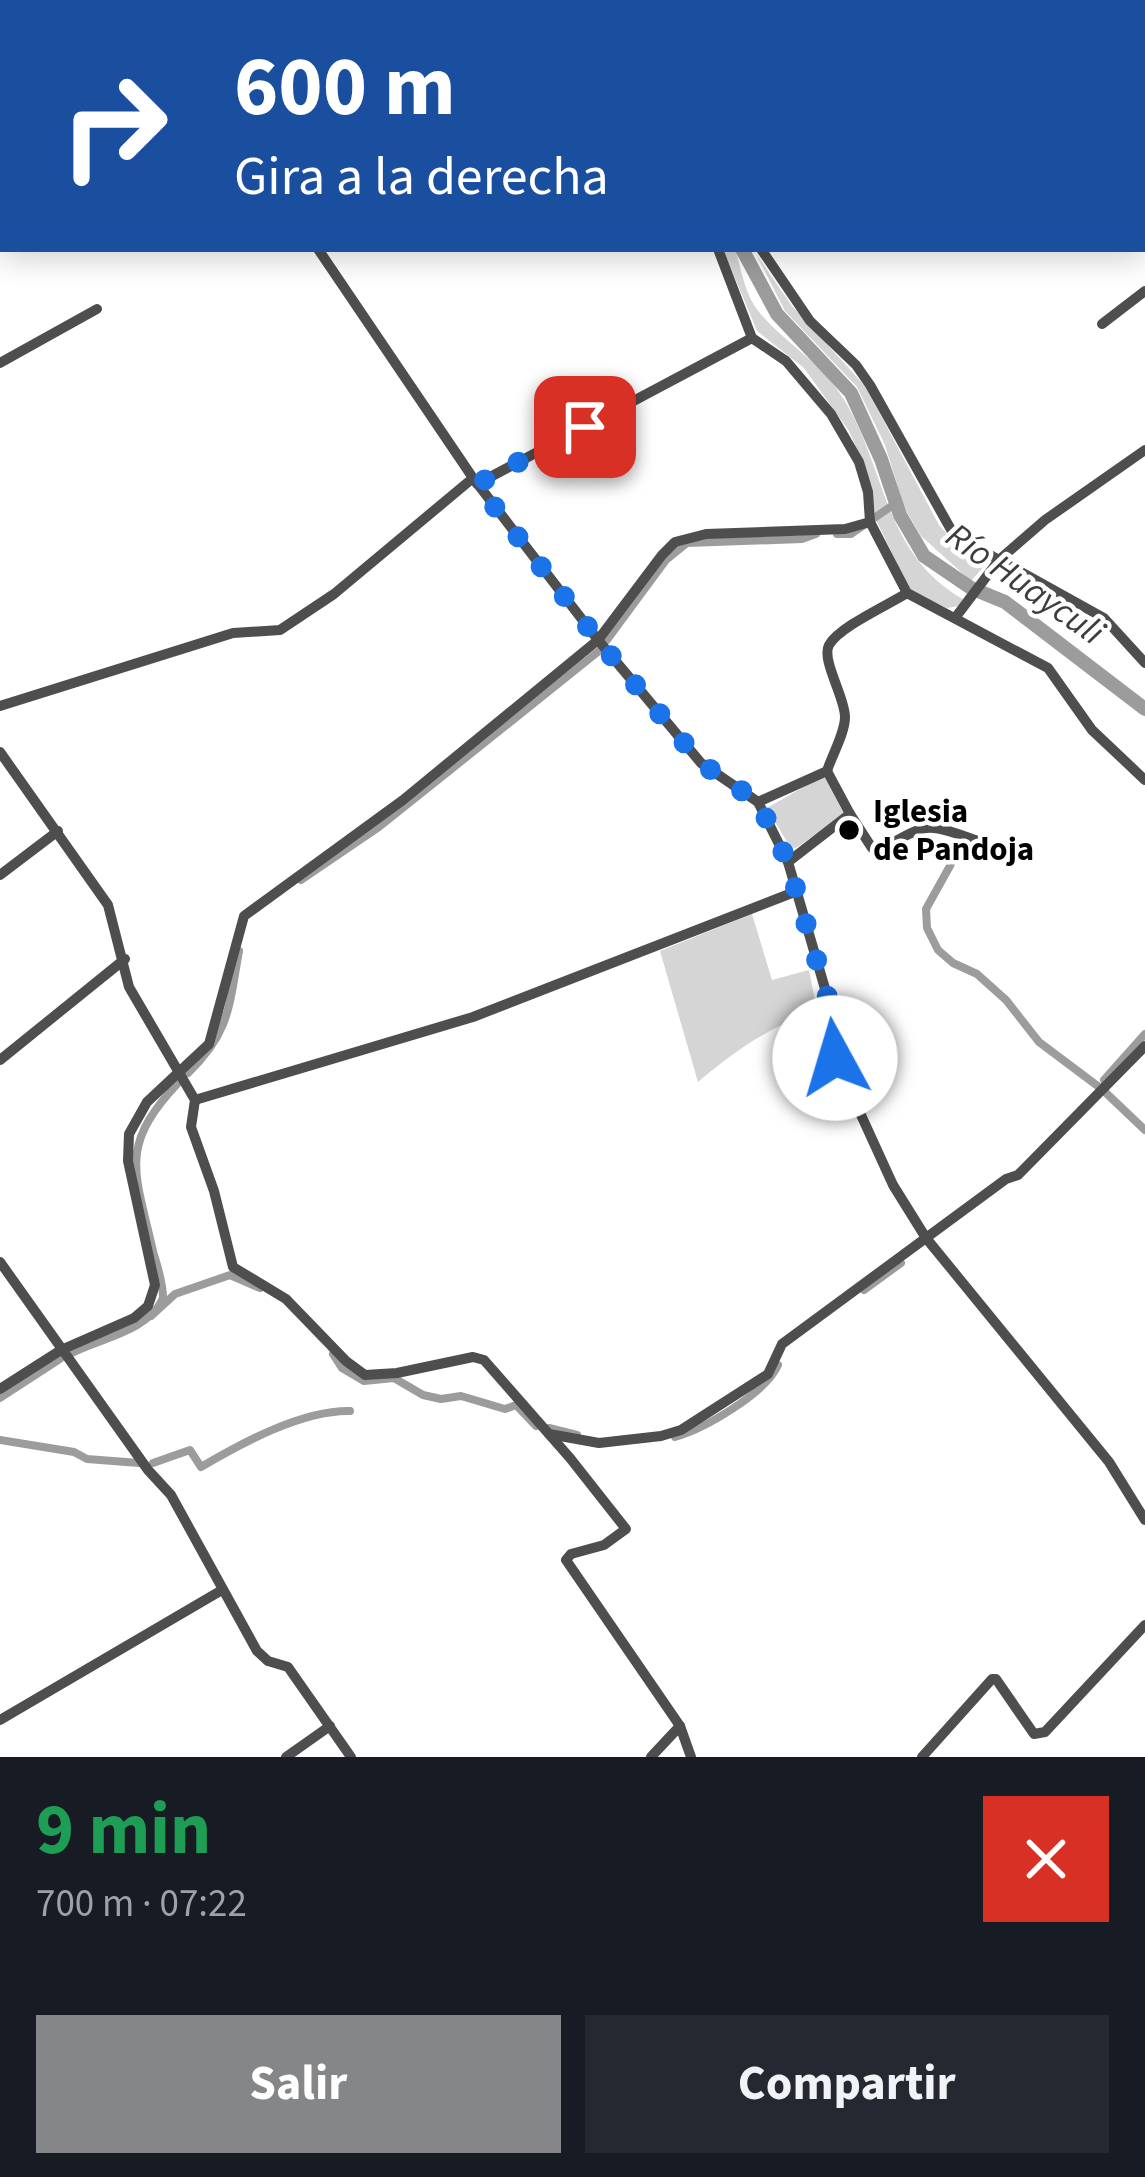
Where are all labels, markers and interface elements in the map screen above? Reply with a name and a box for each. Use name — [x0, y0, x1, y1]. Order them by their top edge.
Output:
text: 600 m — [234, 28, 456, 148]
icon: right — [36, 48, 192, 204]
text: Gira a la derecha — [234, 139, 609, 216]
pin — [534, 376, 636, 478]
icon: arrive — [552, 394, 618, 460]
water label: Río Huayculi — [936, 511, 1115, 658]
place label: Iglesia de Pandoja — [873, 788, 1034, 873]
marker: Iglesia de Pandoja — [836, 817, 862, 843]
position arrow — [772, 995, 898, 1121]
text: 9 min — [36, 1779, 211, 1882]
button: close — [983, 1796, 1109, 1922]
text: 700 m · 07:22 — [36, 1876, 247, 1932]
button: Salir — [36, 2015, 561, 2153]
button: Compartir — [585, 2015, 1109, 2153]

